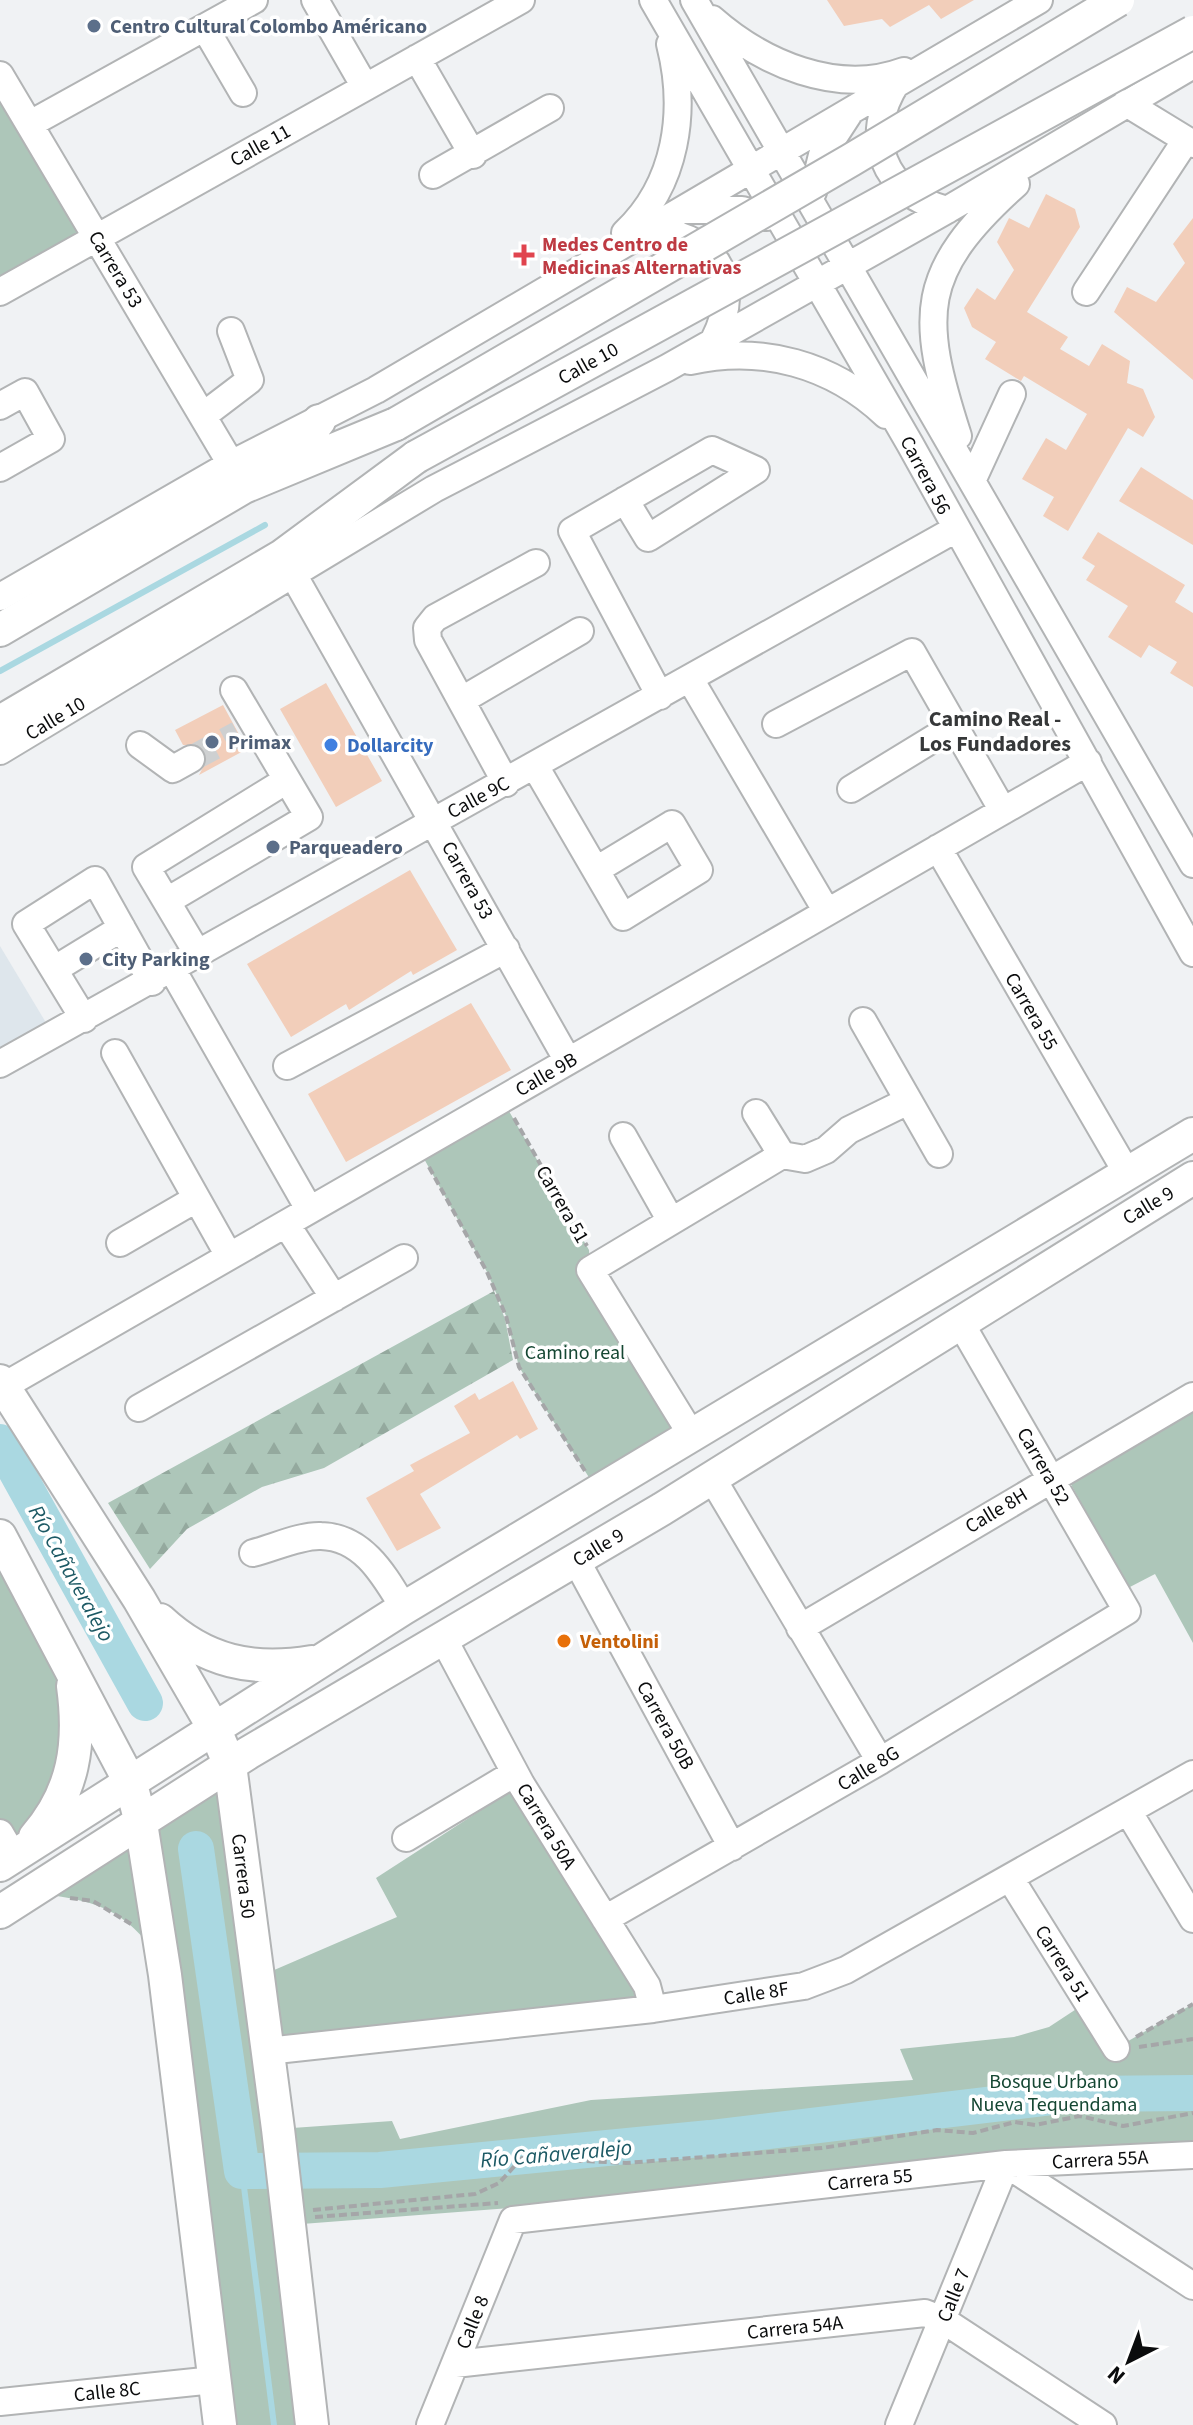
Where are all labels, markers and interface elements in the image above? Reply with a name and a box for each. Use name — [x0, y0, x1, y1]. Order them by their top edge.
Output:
place label: Centro Cultural Colombo Américano — [110, 13, 427, 41]
marker: Centro Cultural Colombo Américano — [85, 17, 103, 35]
street label: Calle 11 — [225, 118, 296, 174]
street label: Carrera 53 — [81, 226, 149, 313]
place label: Medes Centro de Medicinas Alternativas — [542, 231, 741, 282]
marker: Medes Centro de Medicinas Alternativas — [513, 244, 535, 266]
street label: Calle 10 — [553, 336, 624, 392]
street label: Carrera 56 — [893, 431, 958, 520]
street label: Calle 10 — [20, 690, 91, 748]
district label: Camino Real - Los Fundadores — [919, 703, 1071, 760]
place label: Primax — [228, 729, 291, 757]
place label: Dollarcity — [347, 732, 434, 760]
marker: Primax — [203, 733, 221, 751]
marker: Dollarcity — [322, 736, 340, 754]
street label: Calle 9C — [442, 770, 515, 826]
place label: Parqueadero — [289, 834, 403, 862]
street label: Carrera 53 — [434, 836, 500, 925]
marker: Parqueadero — [264, 838, 282, 856]
place label: City Parking — [102, 946, 210, 974]
marker: City Parking — [77, 950, 95, 968]
street label: Carrera 55 — [998, 967, 1065, 1056]
street label: Calle 9B — [510, 1046, 583, 1104]
street label: Carrera 51 — [529, 1160, 596, 1249]
street label: Calle 9 — [1117, 1180, 1180, 1232]
park label: Camino real — [525, 1339, 625, 1367]
street label: Carrera 52 — [1010, 1422, 1077, 1511]
street label: Calle 8H — [960, 1481, 1033, 1541]
water label: Río Cañaveralejo — [20, 1499, 122, 1648]
street label: Calle 9 — [567, 1522, 630, 1574]
place label: Ventolini — [579, 1628, 659, 1656]
marker: Ventolini — [555, 1632, 573, 1650]
street label: Carrera 50B — [629, 1676, 701, 1775]
street label: Calle 8G — [832, 1739, 905, 1798]
street label: Carrera 50A — [509, 1778, 583, 1875]
street label: Carrera 50 — [224, 1832, 262, 1920]
street label: Carrera 51 — [1028, 1920, 1097, 2007]
street label: Calle 8F — [722, 1975, 791, 2013]
park label: Bosque Urbano Nueva Tequendama — [971, 2068, 1137, 2119]
water label: Río Cañaveralejo — [479, 2131, 633, 2177]
street label: Carrera 55A — [1051, 2143, 1149, 2177]
street label: Carrera 55 — [826, 2162, 914, 2198]
street label: Calle 7 — [931, 2264, 977, 2326]
street label: Calle 8 — [450, 2291, 496, 2353]
street label: Carrera 54A — [746, 2309, 845, 2347]
north arrow — [1089, 2321, 1169, 2401]
text: N — [1100, 2358, 1132, 2392]
street label: Calle 8C — [72, 2375, 142, 2409]

